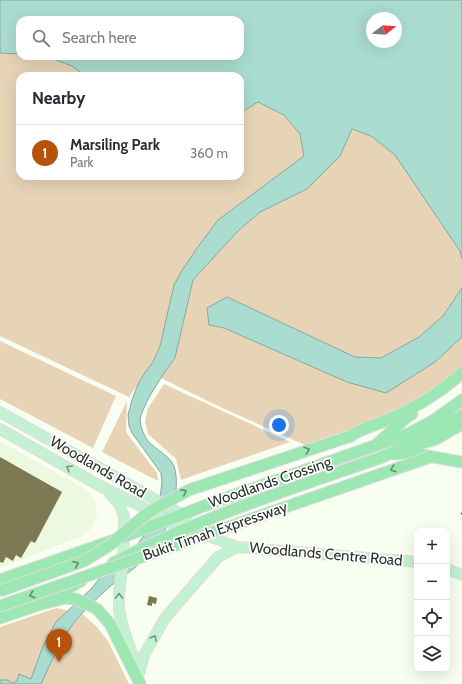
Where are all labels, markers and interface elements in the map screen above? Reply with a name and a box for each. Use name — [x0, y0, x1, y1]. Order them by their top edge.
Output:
north arrow — [366, 12, 402, 48]
search box — [16, 16, 244, 60]
icon: search — [30, 27, 52, 49]
text: Search here — [62, 29, 137, 47]
text: Nearby — [32, 88, 85, 108]
text: Marsiling Park — [70, 136, 160, 154]
text: 1 — [43, 145, 47, 161]
text: 360 m — [190, 145, 228, 161]
text: Park — [70, 154, 93, 170]
your location — [269, 415, 289, 435]
street label: Woodlands Road — [47, 432, 149, 502]
one-way arrow — [303, 446, 310, 455]
street label: Woodlands Crossing — [206, 452, 334, 511]
one-way arrow — [390, 464, 397, 473]
one-way arrow — [66, 466, 73, 473]
one-way arrow — [180, 490, 187, 497]
street label: Bukit Timah Expressway — [140, 498, 290, 564]
map controls — [414, 528, 450, 672]
button: + — [414, 528, 450, 564]
street label: Woodlands Centre Road — [249, 538, 403, 570]
one-way arrow — [72, 561, 80, 569]
button: − — [414, 564, 450, 600]
one-way arrow — [29, 590, 36, 598]
one-way arrow — [115, 593, 123, 599]
button: locate — [414, 600, 450, 636]
pin: 1 — [46, 629, 72, 662]
one-way arrow — [149, 635, 156, 643]
button: layers — [414, 636, 450, 672]

